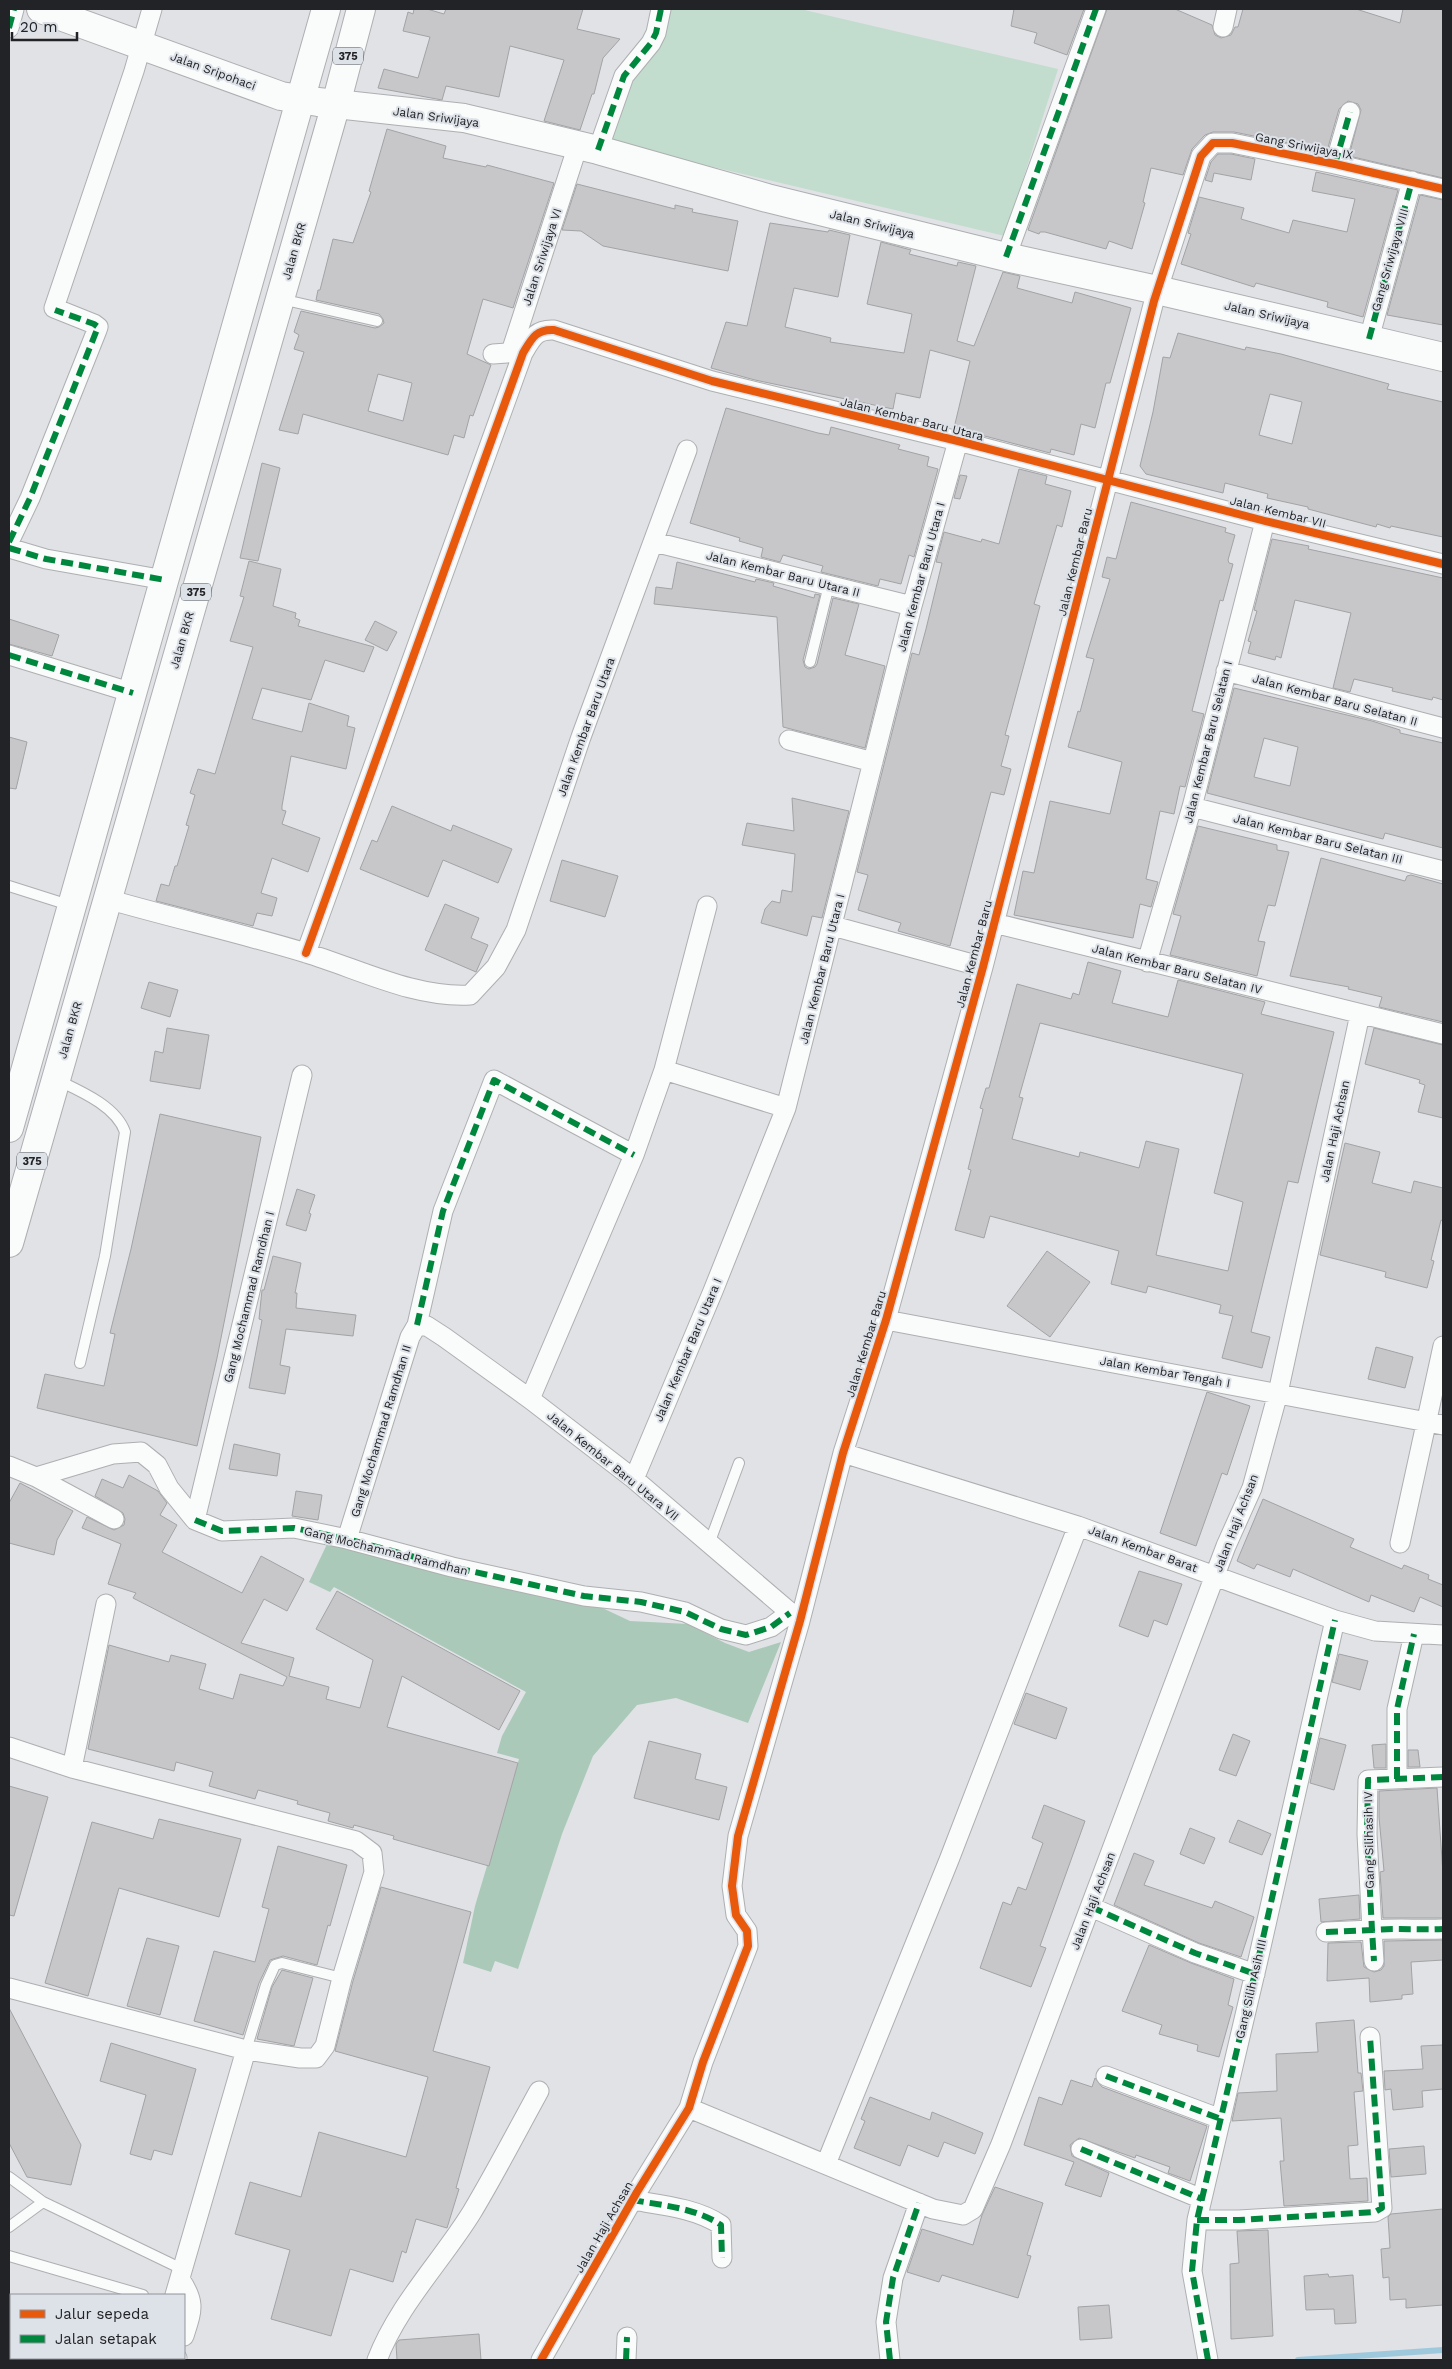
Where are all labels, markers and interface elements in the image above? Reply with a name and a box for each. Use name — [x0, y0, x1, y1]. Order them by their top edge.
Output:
scale bar — [12, 10, 78, 42]
text: 20 m — [20, 18, 58, 36]
road number: 375 — [333, 48, 363, 64]
street label: Jalan Sripohaci — [168, 49, 258, 93]
street label: Jalan Sriwijaya — [392, 104, 480, 130]
street label: Gang Sriwijaya IX — [1254, 130, 1354, 162]
street label: Jalan Sriwijaya VI — [520, 207, 564, 307]
street label: Jalan Sriwijaya — [828, 207, 916, 241]
street label: Gang Sriwijaya VIII — [1369, 207, 1411, 313]
street label: Jalan BKR — [279, 221, 309, 281]
street label: Jalan Sriwijaya — [1223, 298, 1311, 332]
street label: Jalan Kembar Baru Utara — [839, 394, 985, 444]
street label: Jalan Kembar VII — [1228, 493, 1328, 531]
street label: Jalan Kembar Baru Utara I — [894, 501, 948, 653]
street label: Jalan Kembar Baru — [1055, 506, 1095, 618]
street label: Jalan Kembar Baru Utara II — [705, 548, 861, 600]
road number: 375 — [181, 584, 211, 600]
street label: Jalan BKR — [167, 610, 197, 670]
street label: Jalan Kembar Baru Utara — [554, 655, 618, 798]
street label: Jalan Kembar Baru Selatan I — [1181, 659, 1235, 825]
street label: Jalan Kembar Baru Selatan II — [1251, 671, 1419, 729]
street label: Jalan Kembar Baru Selatan III — [1232, 811, 1404, 867]
street label: Jalan Kembar Baru Utara I — [797, 892, 847, 1046]
street label: Jalan Kembar Baru — [953, 899, 995, 1009]
street label: Jalan Kembar Baru Selatan IV — [1091, 941, 1264, 997]
street label: Jalan BKR — [55, 1000, 85, 1060]
street label: Jalan Haji Achsan — [1317, 1079, 1353, 1183]
road number: 375 — [17, 1152, 47, 1170]
street label: Gang Mochammad Ramdhan I — [221, 1210, 277, 1384]
street label: Jalan Kembar Baru Utara I — [651, 1276, 725, 1424]
street label: Jalan Kembar Baru — [843, 1289, 889, 1399]
street label: Gang Mochammad Ramdhan II — [348, 1343, 414, 1519]
street label: Jalan Kembar Tengah I — [1099, 1354, 1231, 1390]
street label: Jalan Kembar Baru Utara VII — [544, 1409, 682, 1523]
street label: Jalan Haji Achsan — [1211, 1472, 1261, 1574]
street label: Jalan Kembar Barat — [1087, 1523, 1199, 1575]
street label: Gang Mochammad Ramdhan — [303, 1524, 469, 1578]
street label: Gang Silihasih IV — [1361, 1791, 1377, 1889]
street label: Jalan Haji Achsan — [1068, 1850, 1118, 1952]
street label: Gang Silih Asih III — [1233, 1938, 1269, 2040]
street label: Jalan Haji Achsan — [572, 2179, 636, 2275]
legend — [10, 2294, 185, 2359]
text: Jalur sepeda — [55, 2305, 149, 2323]
text: Jalan setapak — [55, 2330, 157, 2348]

